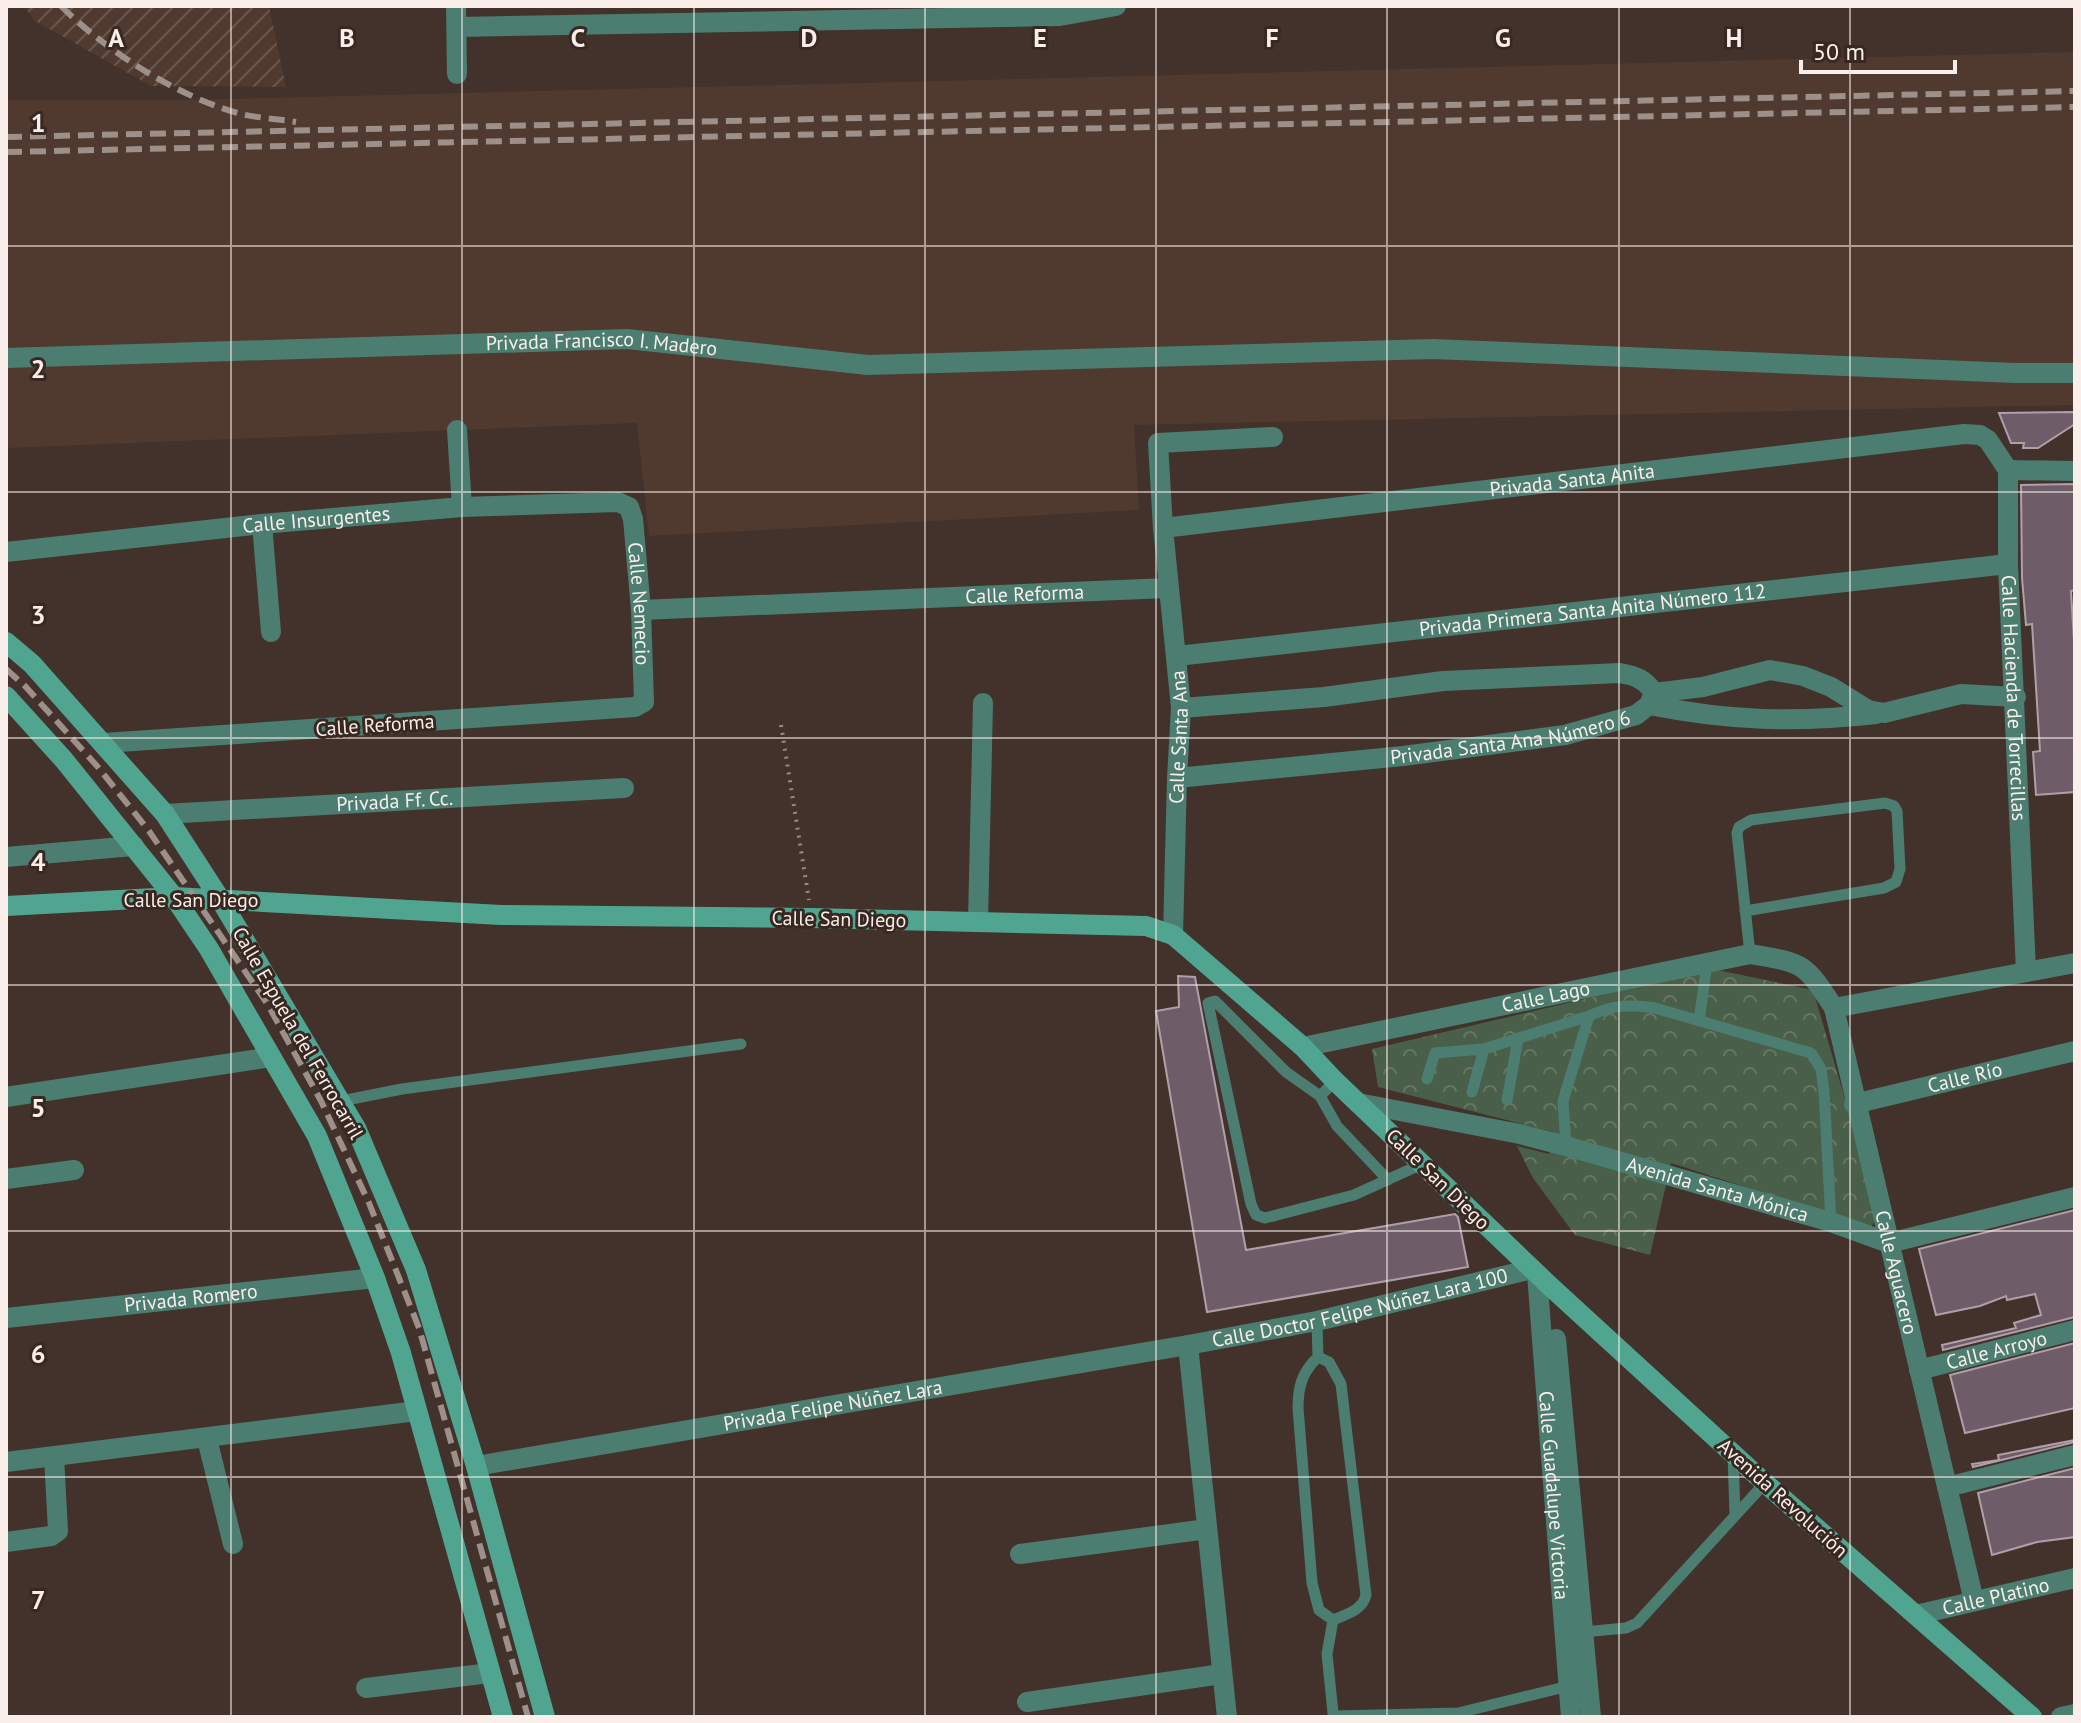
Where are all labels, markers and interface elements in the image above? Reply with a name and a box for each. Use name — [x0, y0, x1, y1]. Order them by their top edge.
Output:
text: A — [108, 21, 124, 54]
text: B — [339, 21, 355, 54]
text: C — [571, 21, 585, 54]
text: D — [801, 21, 817, 54]
text: E — [1033, 21, 1047, 54]
text: F — [1265, 21, 1279, 54]
text: G — [1495, 21, 1511, 54]
text: H — [1726, 21, 1742, 54]
scale bar — [1801, 24, 1955, 74]
text: 50 m — [1813, 36, 1865, 67]
text: 1 — [31, 106, 45, 139]
street label: Privada Francisco I. Madero — [485, 326, 719, 362]
text: 2 — [31, 352, 45, 385]
street label: Privada Santa Anita — [1488, 457, 1656, 503]
street label: Calle Insurgentes — [241, 500, 391, 539]
street label: Calle Nemecio — [622, 541, 656, 666]
street label: Calle Hacienda de Torrecillas — [1995, 574, 2032, 821]
street label: Privada Primera Santa Anita Número 112 — [1418, 578, 1767, 642]
street label: Calle Reforma — [965, 579, 1085, 609]
text: 3 — [31, 598, 45, 631]
street label: Calle Santa Ana — [1163, 669, 1194, 804]
street label: Privada Santa Ana Número 6 — [1389, 704, 1633, 770]
street label: Calle Reforma — [315, 708, 435, 742]
street label: Privada Ff. Cc. — [336, 785, 454, 817]
text: 4 — [31, 845, 46, 878]
street label: Calle San Diego — [124, 887, 258, 913]
street label: Calle San Diego — [771, 905, 907, 933]
street label: Calle Espuela del Ferrocarril — [227, 922, 370, 1144]
street label: Calle Lago — [1499, 975, 1592, 1018]
street label: Calle Río — [1925, 1056, 2005, 1099]
text: 5 — [31, 1091, 45, 1124]
street label: Calle San Diego — [1380, 1123, 1496, 1235]
street label: Avenida Santa Mónica — [1623, 1151, 1812, 1228]
street label: Calle Aguacero — [1869, 1208, 1924, 1337]
street label: Calle Doctor Felipe Núñez Lara 100 — [1210, 1262, 1510, 1353]
street label: Privada Romero — [123, 1278, 259, 1318]
street label: Calle Arroyo — [1943, 1325, 2050, 1376]
text: 6 — [31, 1337, 45, 1370]
street label: Privada Felipe Núñez Lara — [721, 1374, 944, 1437]
street label: Calle Guadalupe Victoria — [1533, 1390, 1575, 1601]
street label: Avenida Revolución — [1712, 1433, 1854, 1563]
street label: Calle Platino — [1940, 1571, 2052, 1621]
text: 7 — [31, 1583, 45, 1616]

